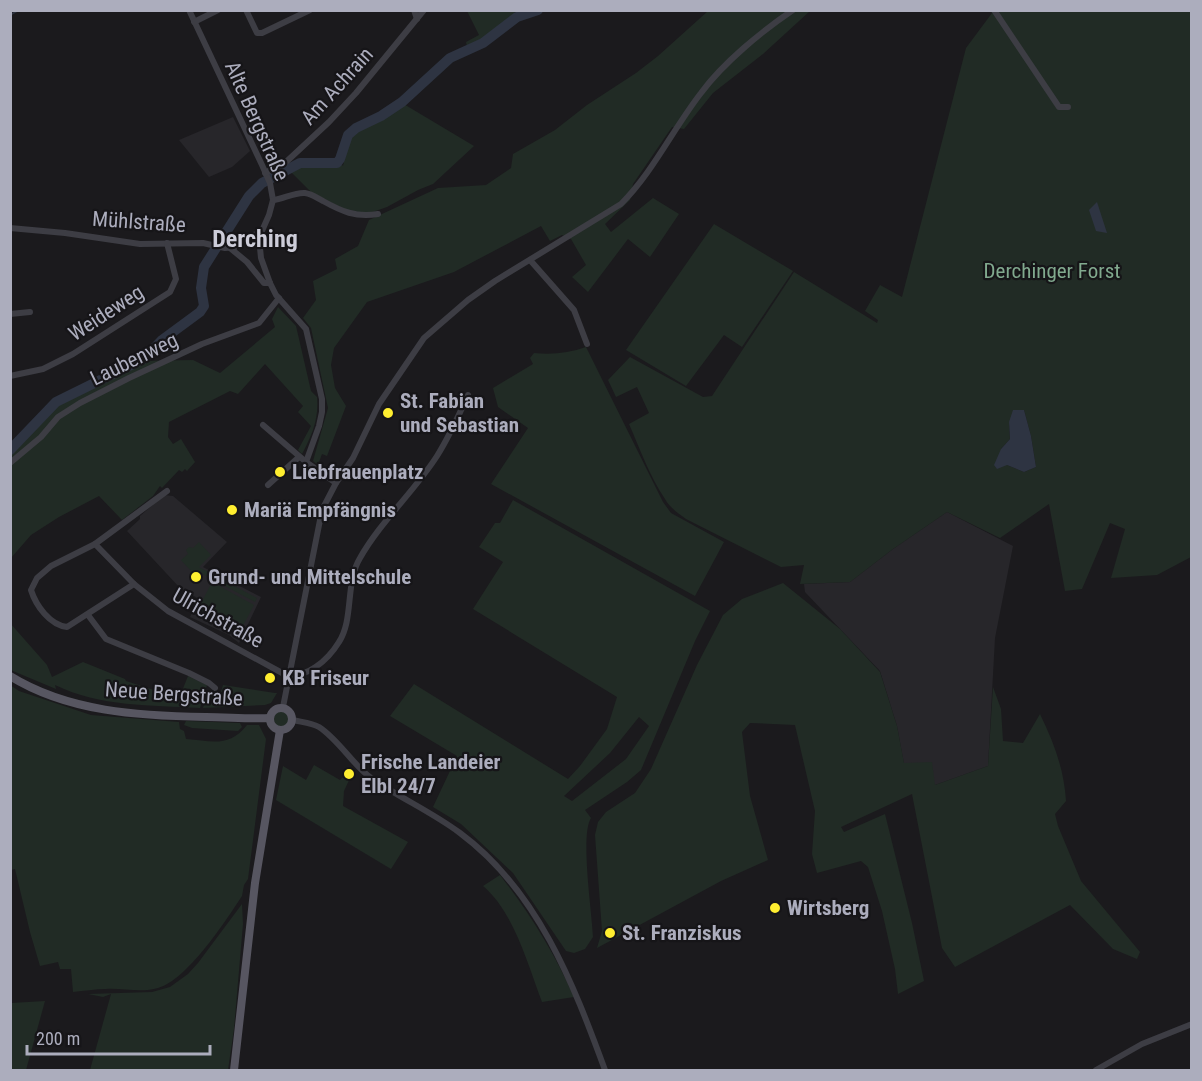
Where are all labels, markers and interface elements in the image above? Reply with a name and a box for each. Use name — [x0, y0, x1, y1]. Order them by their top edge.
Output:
street label: Am Achrain — [296, 42, 378, 130]
street label: Alte Bergstraße — [220, 58, 294, 185]
street label: Mühlstraße — [91, 207, 187, 237]
district label: Derching — [212, 225, 298, 253]
park label: Derchinger Forst — [984, 259, 1120, 283]
street label: Weideweg — [64, 280, 148, 346]
street label: Laubenweg — [86, 328, 182, 390]
place label: St. Fabian und Sebastian — [400, 389, 519, 437]
marker: St. Fabian und Sebastian — [381, 406, 395, 420]
place label: Liebfrauenplatz — [292, 460, 423, 484]
marker: Liebfrauenplatz — [273, 465, 287, 479]
place label: Mariä Empfängnis — [244, 498, 396, 522]
marker: Mariä Empfängnis — [225, 503, 239, 517]
place label: Grund- und Mittelschule — [208, 565, 411, 589]
marker: Grund- und Mittelschule — [189, 570, 203, 584]
street label: Ulrichstraße — [168, 583, 268, 653]
place label: KB Friseur — [282, 666, 369, 690]
marker: KB Friseur — [263, 671, 277, 685]
street label: Neue Bergstraße — [104, 677, 244, 711]
place label: Frische Landeier Elbl 24/7 — [361, 750, 500, 798]
marker: Frische Landeier Elbl 24/7 — [342, 767, 356, 781]
place label: Wirtsberg — [787, 896, 869, 920]
marker: Wirtsberg — [768, 901, 782, 915]
place label: St. Franziskus — [622, 921, 742, 945]
marker: St. Franziskus — [603, 926, 617, 940]
scale bar — [27, 1018, 210, 1056]
text: 200 m — [36, 1028, 80, 1049]

